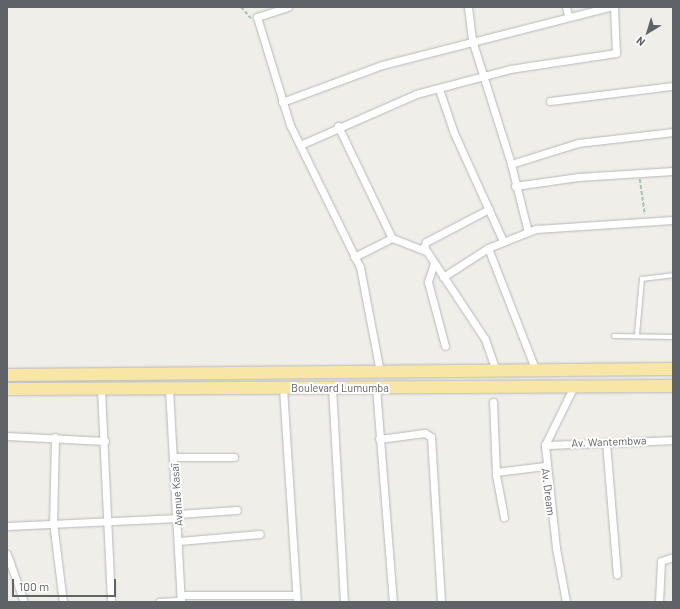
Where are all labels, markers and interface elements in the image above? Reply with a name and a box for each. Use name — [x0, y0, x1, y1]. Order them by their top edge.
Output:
north arrow — [628, 12, 668, 52]
text: N — [633, 34, 647, 49]
street label: Boulevard Lumumba — [291, 381, 389, 395]
street label: Av. Wantembwa — [571, 434, 647, 450]
street label: Avenue Kasaï — [168, 463, 186, 527]
street label: Av. Dream — [539, 468, 557, 516]
scale bar — [14, 571, 118, 597]
text: 100 m — [19, 579, 49, 593]

